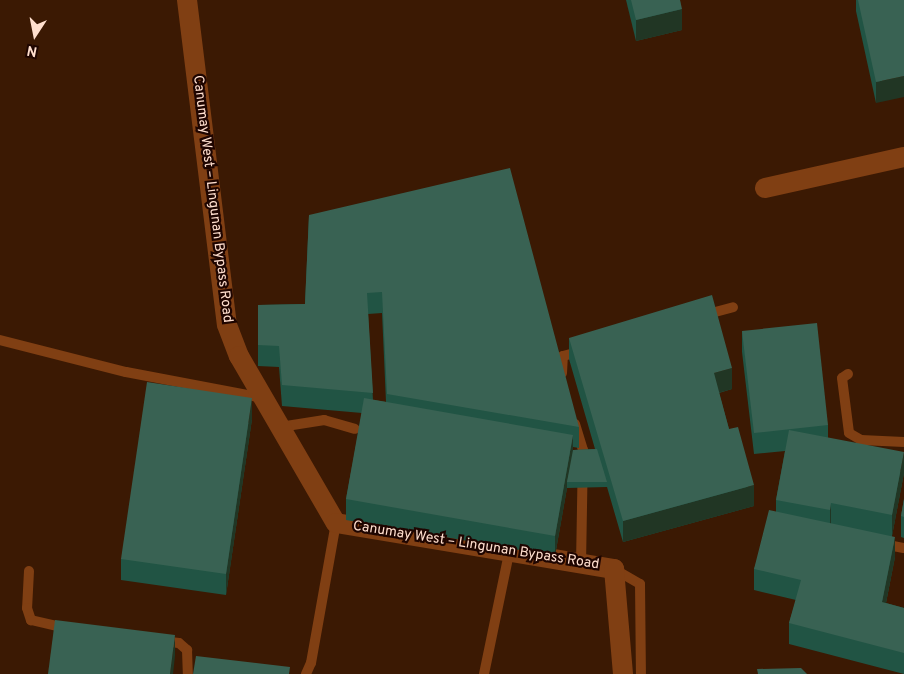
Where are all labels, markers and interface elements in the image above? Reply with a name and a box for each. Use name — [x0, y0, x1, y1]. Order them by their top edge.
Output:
north arrow — [10, 10, 60, 60]
text: N — [25, 41, 39, 60]
street label: Canumay West – Lingunan Bypass Road — [188, 74, 236, 324]
street label: Canumay West – Lingunan Bypass Road — [352, 518, 600, 574]

